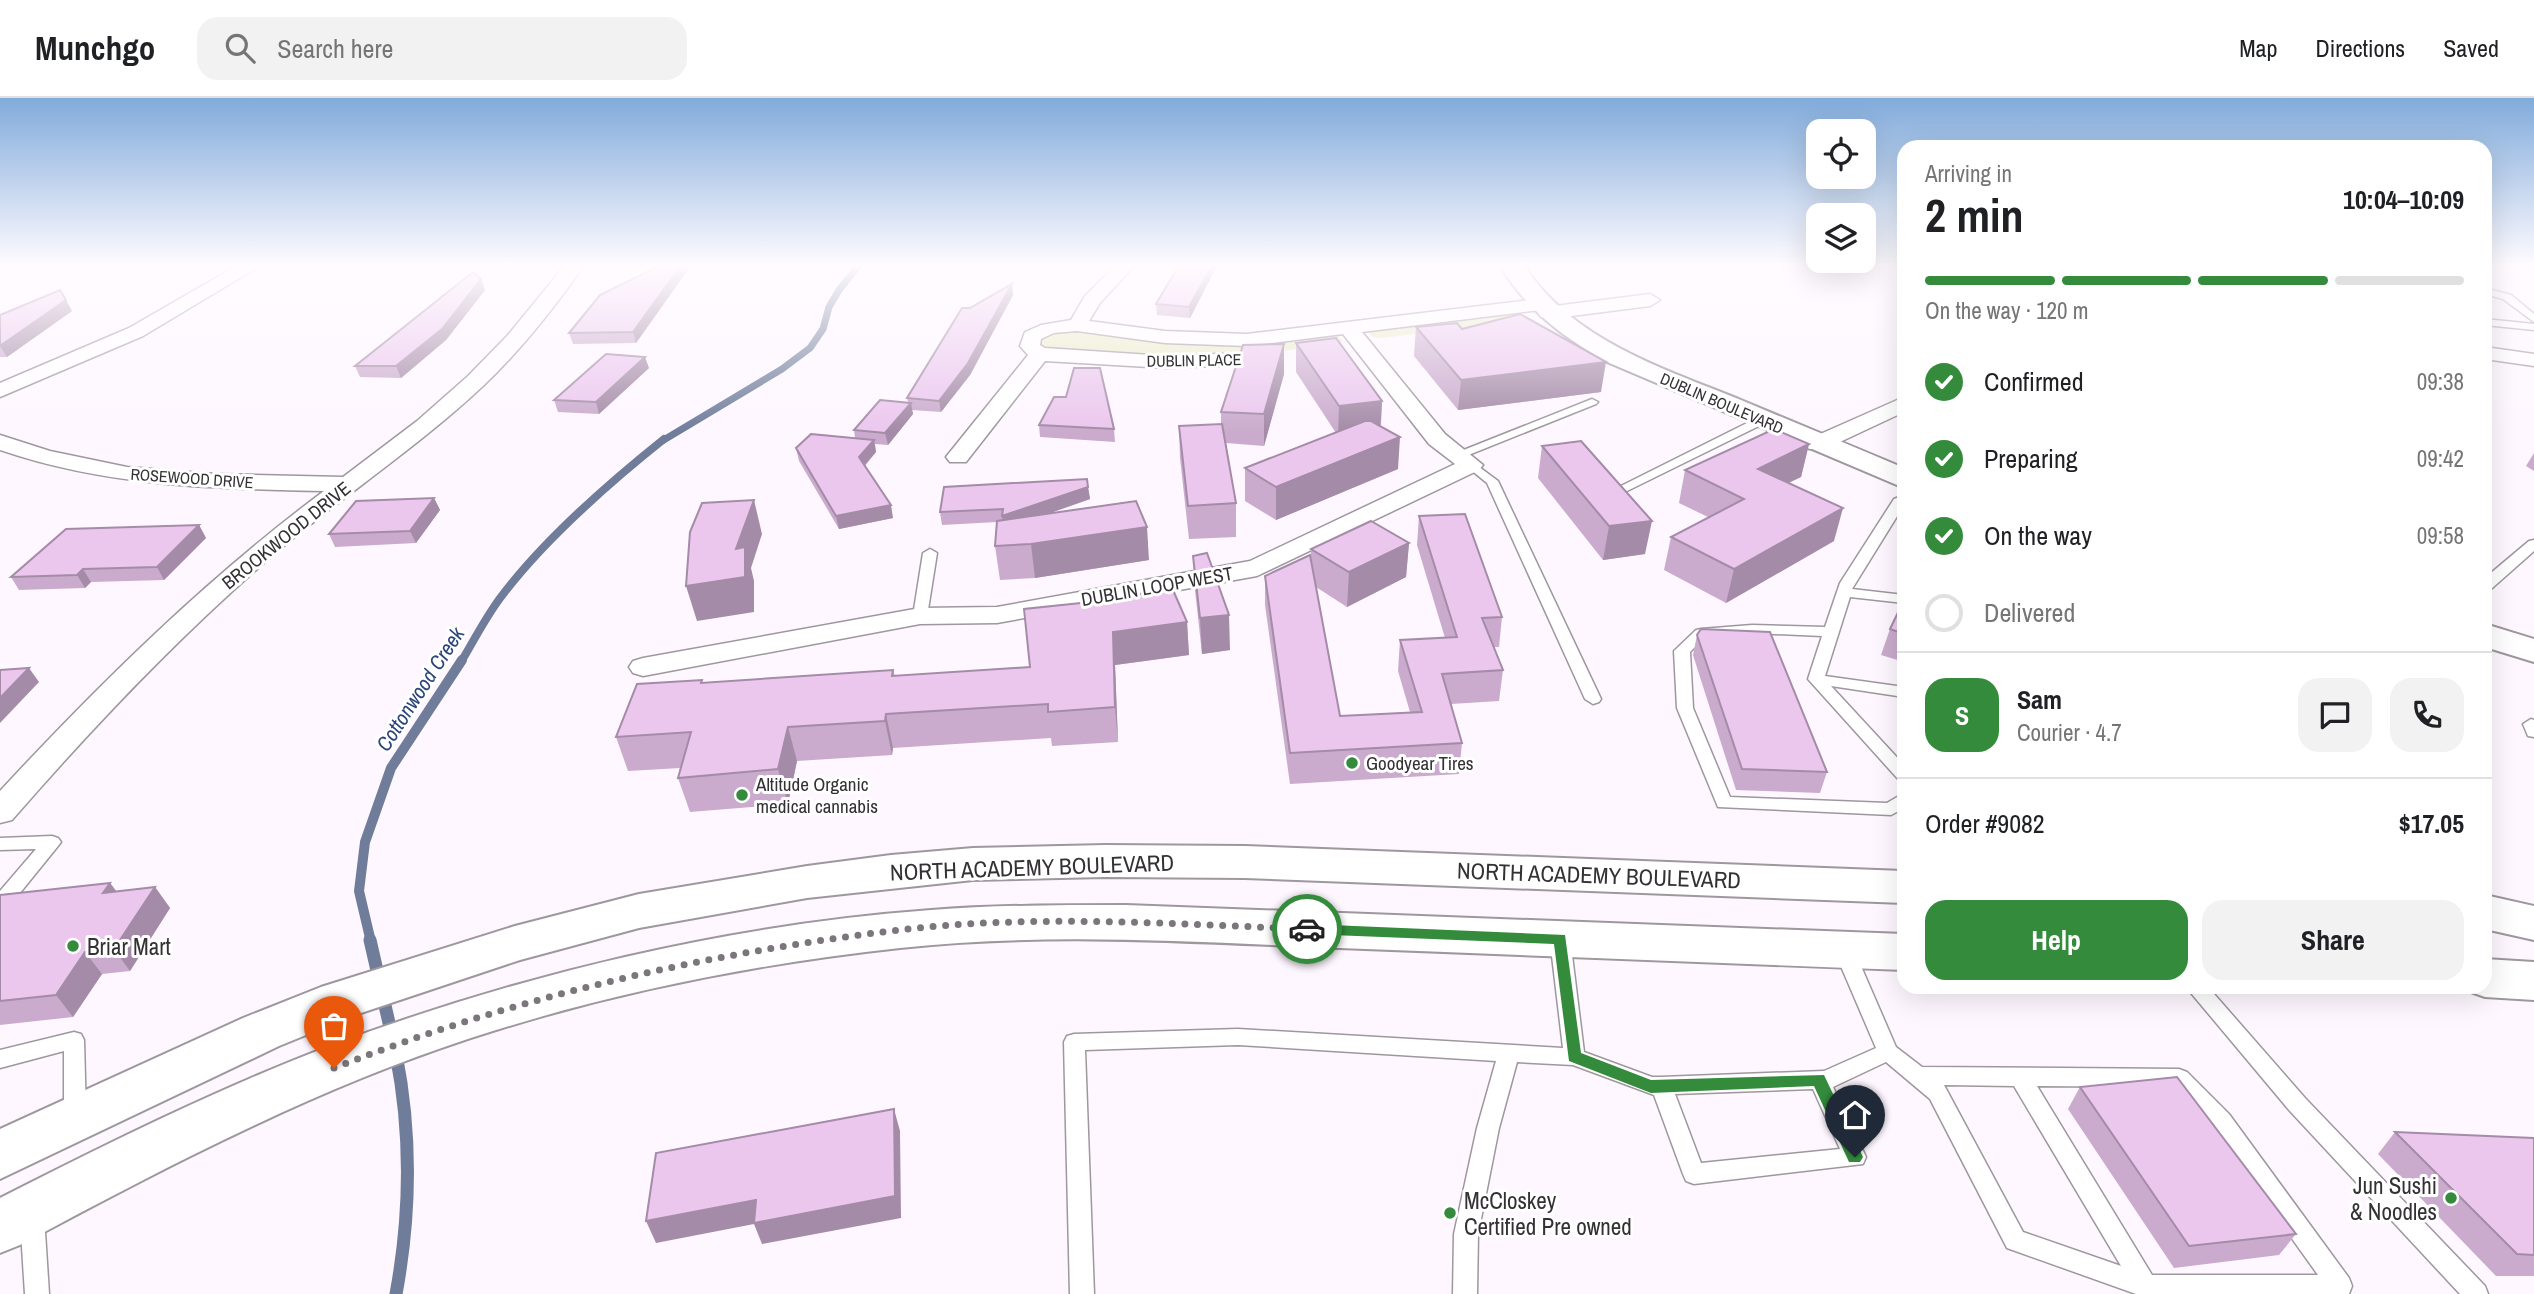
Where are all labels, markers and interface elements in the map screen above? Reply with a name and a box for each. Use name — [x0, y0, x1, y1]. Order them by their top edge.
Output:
search box — [197, 17, 687, 80]
text: Munchgo — [35, 26, 155, 70]
icon: search — [221, 29, 259, 67]
text: Search here — [277, 31, 393, 66]
text: Map — [2239, 32, 2277, 64]
text: Directions — [2315, 32, 2405, 64]
text: Saved — [2443, 32, 2499, 64]
map controls — [1806, 119, 1876, 273]
button: locate — [1806, 119, 1876, 189]
text: Arriving in — [1925, 158, 2012, 189]
text: 10:04–10:09 — [2343, 182, 2464, 217]
text: 2 min — [1925, 184, 2024, 246]
button: layers — [1806, 203, 1876, 273]
text: On the way · 120 m — [1925, 295, 2089, 326]
street label: DUBLIN PLACE — [1146, 348, 1242, 372]
icon: check — [1925, 363, 1963, 401]
text: Confirmed — [1984, 364, 2084, 399]
text: 09:38 — [2417, 366, 2464, 397]
street label: DUBLIN BOULEVARD — [1657, 367, 1787, 439]
icon: check — [1925, 440, 1963, 478]
text: Preparing — [1984, 441, 2078, 476]
text: 09:42 — [2417, 443, 2464, 474]
street label: ROSEWOOD DRIVE — [130, 463, 254, 493]
street label: BROOKWOOD DRIVE — [216, 475, 356, 595]
icon: check — [1925, 517, 1963, 555]
text: On the way — [1984, 518, 2092, 553]
text: 09:58 — [2417, 520, 2464, 551]
street label: DUBLIN LOOP WEST — [1079, 560, 1235, 612]
text: Delivered — [1984, 595, 2075, 630]
water label: Cottonwood Creek — [369, 620, 472, 757]
button: chat — [2298, 678, 2372, 752]
button: phone — [2390, 678, 2464, 752]
text: Sam — [2017, 682, 2062, 717]
text: S — [1955, 698, 1969, 733]
text: Courier · 4.7 — [2017, 717, 2122, 748]
place label: Goodyear Tires — [1366, 750, 1474, 776]
marker: Goodyear Tires — [1344, 755, 1360, 771]
place label: Altitude Organic medical cannabis — [755, 771, 878, 819]
marker: Altitude Organic medical cannabis — [734, 787, 750, 803]
text: Order #9082 — [1925, 806, 2045, 841]
text: $17.05 — [2399, 806, 2464, 841]
street label: NORTH ACADEMY BOULEVARD — [890, 847, 1174, 887]
street label: NORTH ACADEMY BOULEVARD — [1457, 855, 1741, 895]
courier — [1272, 894, 1342, 964]
button: Help — [1925, 900, 2188, 980]
button: Share — [2202, 900, 2464, 980]
icon: car — [1288, 910, 1326, 948]
place label: Briar Mart — [87, 931, 171, 962]
marker: Briar Mart — [65, 938, 81, 954]
pin — [304, 996, 364, 1068]
icon: bag — [315, 1007, 353, 1045]
pin — [1825, 1085, 1885, 1157]
icon: home — [1836, 1096, 1874, 1134]
place label: Jun Sushi & Noodles — [2350, 1170, 2437, 1227]
place label: McCloskey Certified Pre owned — [1464, 1185, 1632, 1242]
marker: Jun Sushi & Noodles — [2443, 1190, 2459, 1206]
marker: McCloskey Certified Pre owned — [1442, 1205, 1458, 1221]

